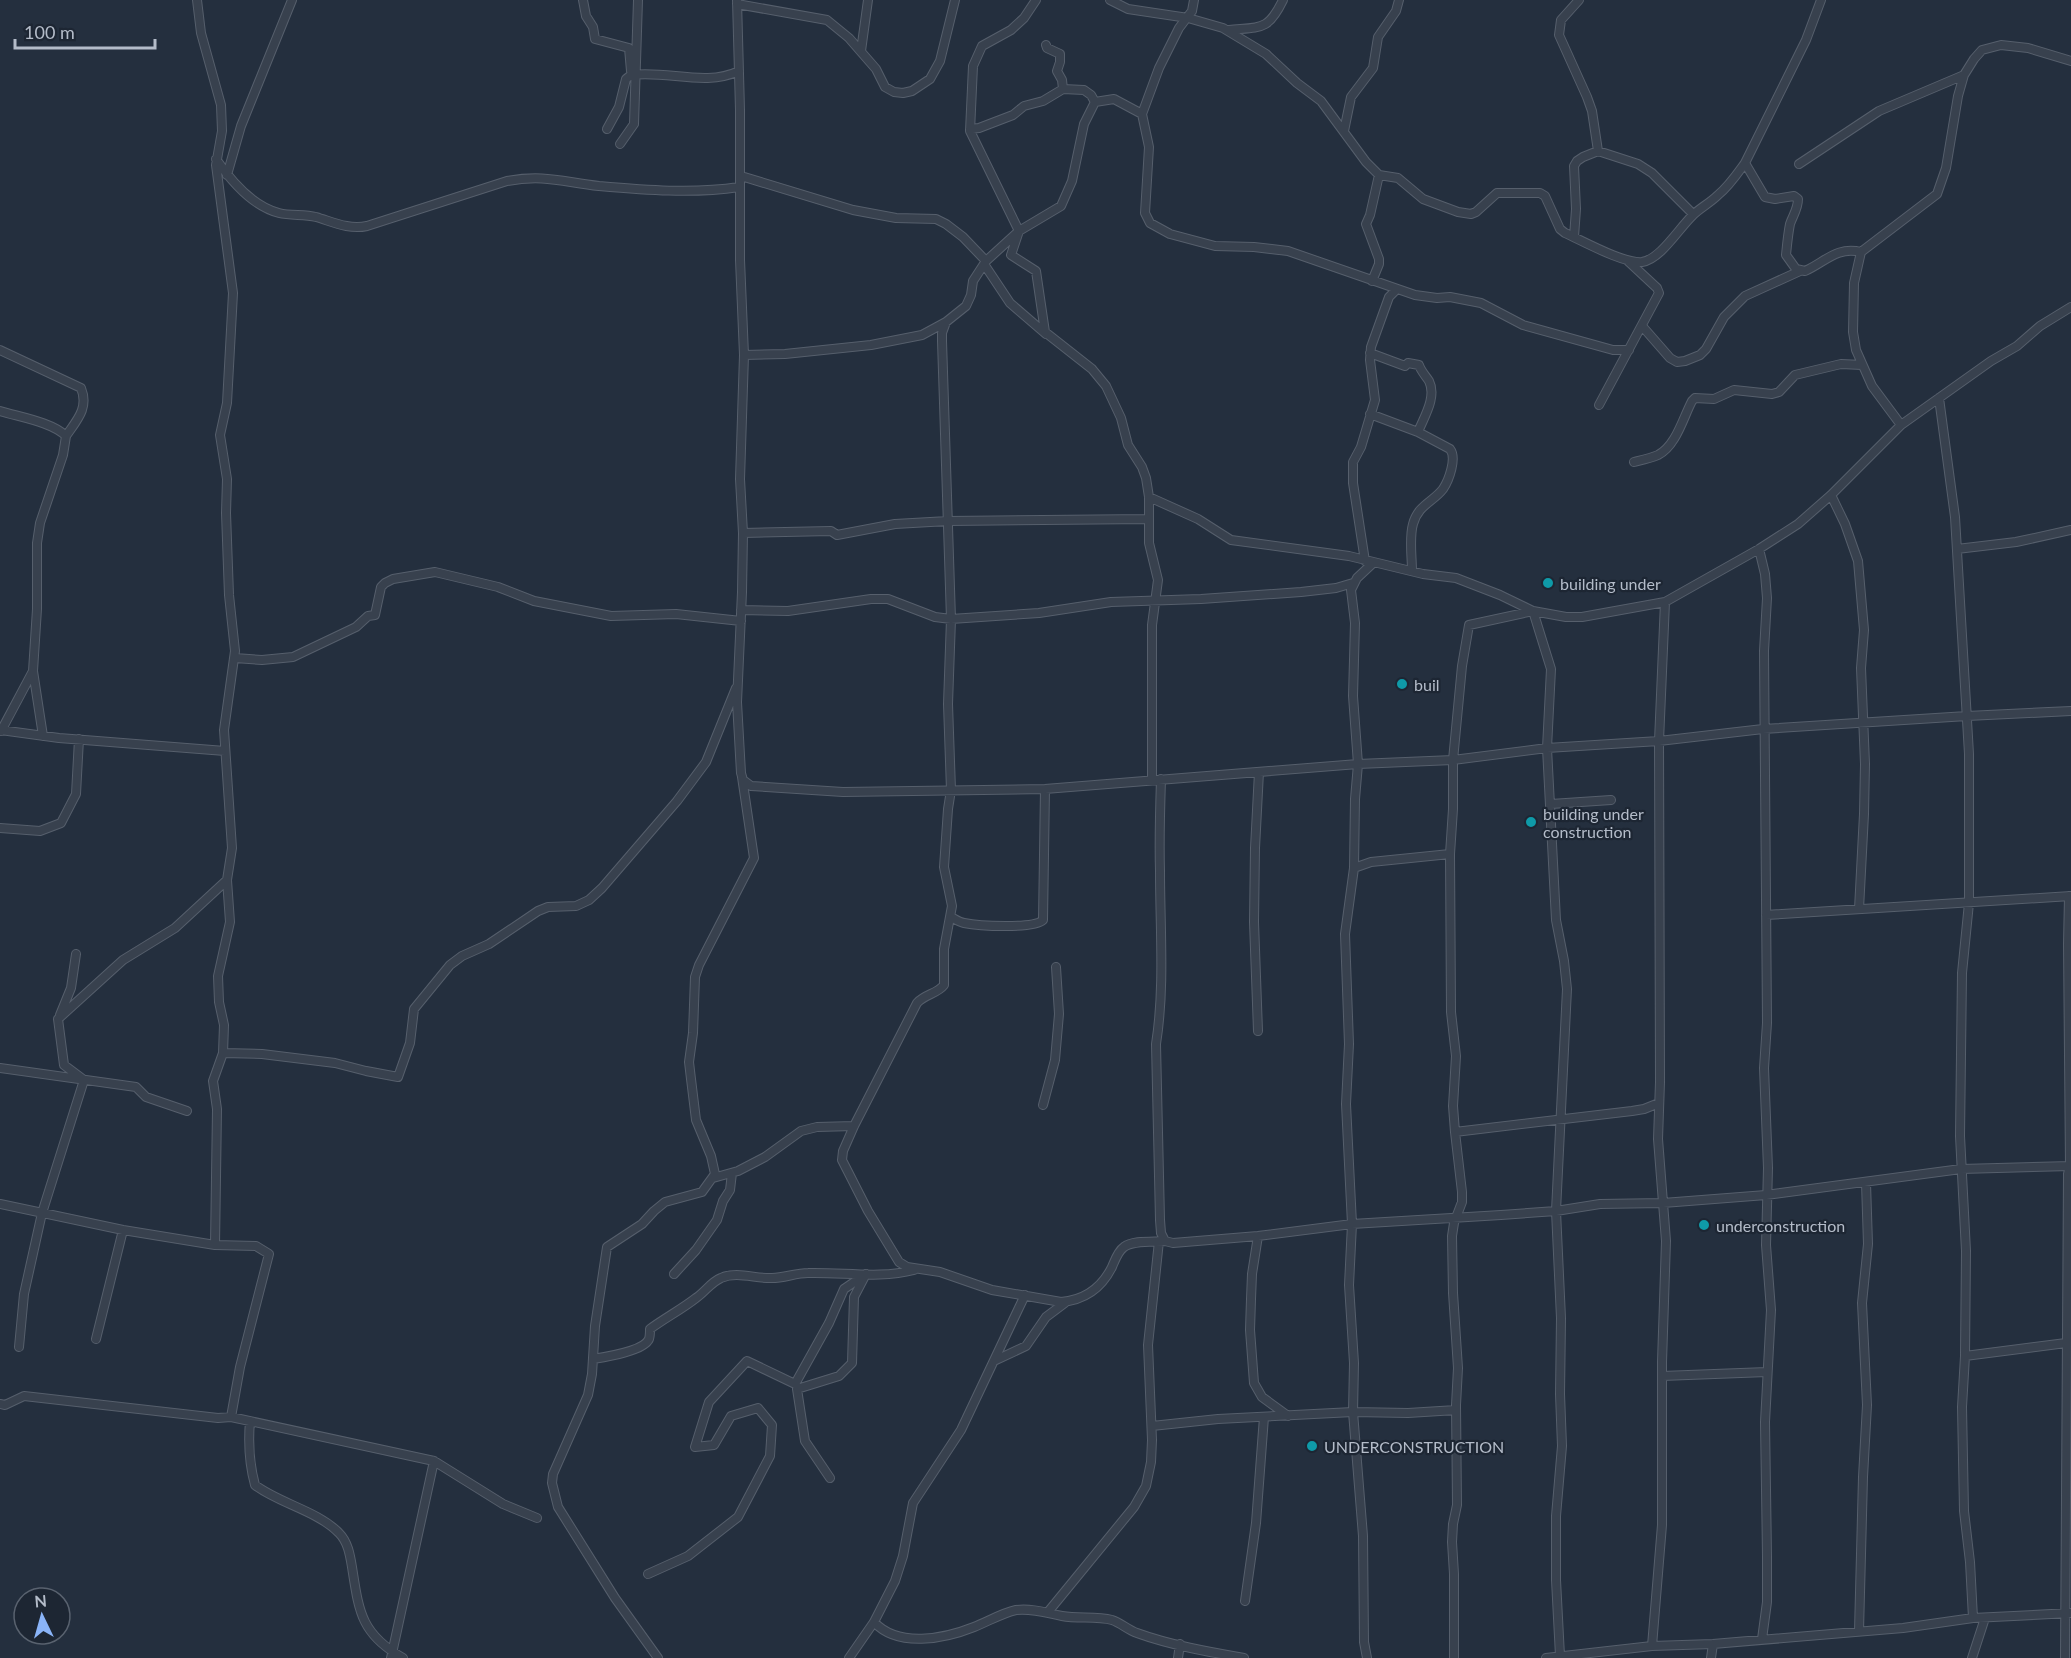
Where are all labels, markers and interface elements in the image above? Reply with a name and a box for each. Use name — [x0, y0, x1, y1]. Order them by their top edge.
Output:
scale bar — [15, 12, 154, 50]
text: 100 m — [24, 21, 75, 43]
place label: building under — [1560, 574, 1661, 593]
marker: building under — [1541, 576, 1555, 590]
place label: buil — [1414, 675, 1440, 694]
marker: buil — [1395, 677, 1409, 691]
place label: building under construction — [1543, 804, 1644, 841]
marker: building under construction — [1524, 815, 1538, 829]
place label: underconstruction — [1716, 1216, 1845, 1235]
marker: underconstruction — [1697, 1218, 1711, 1232]
place label: UNDERCONSTRUCTION — [1324, 1437, 1504, 1456]
marker: UNDERCONSTRUCTION — [1305, 1439, 1319, 1453]
north arrow — [12, 1586, 72, 1646]
text: N — [34, 1591, 48, 1611]

